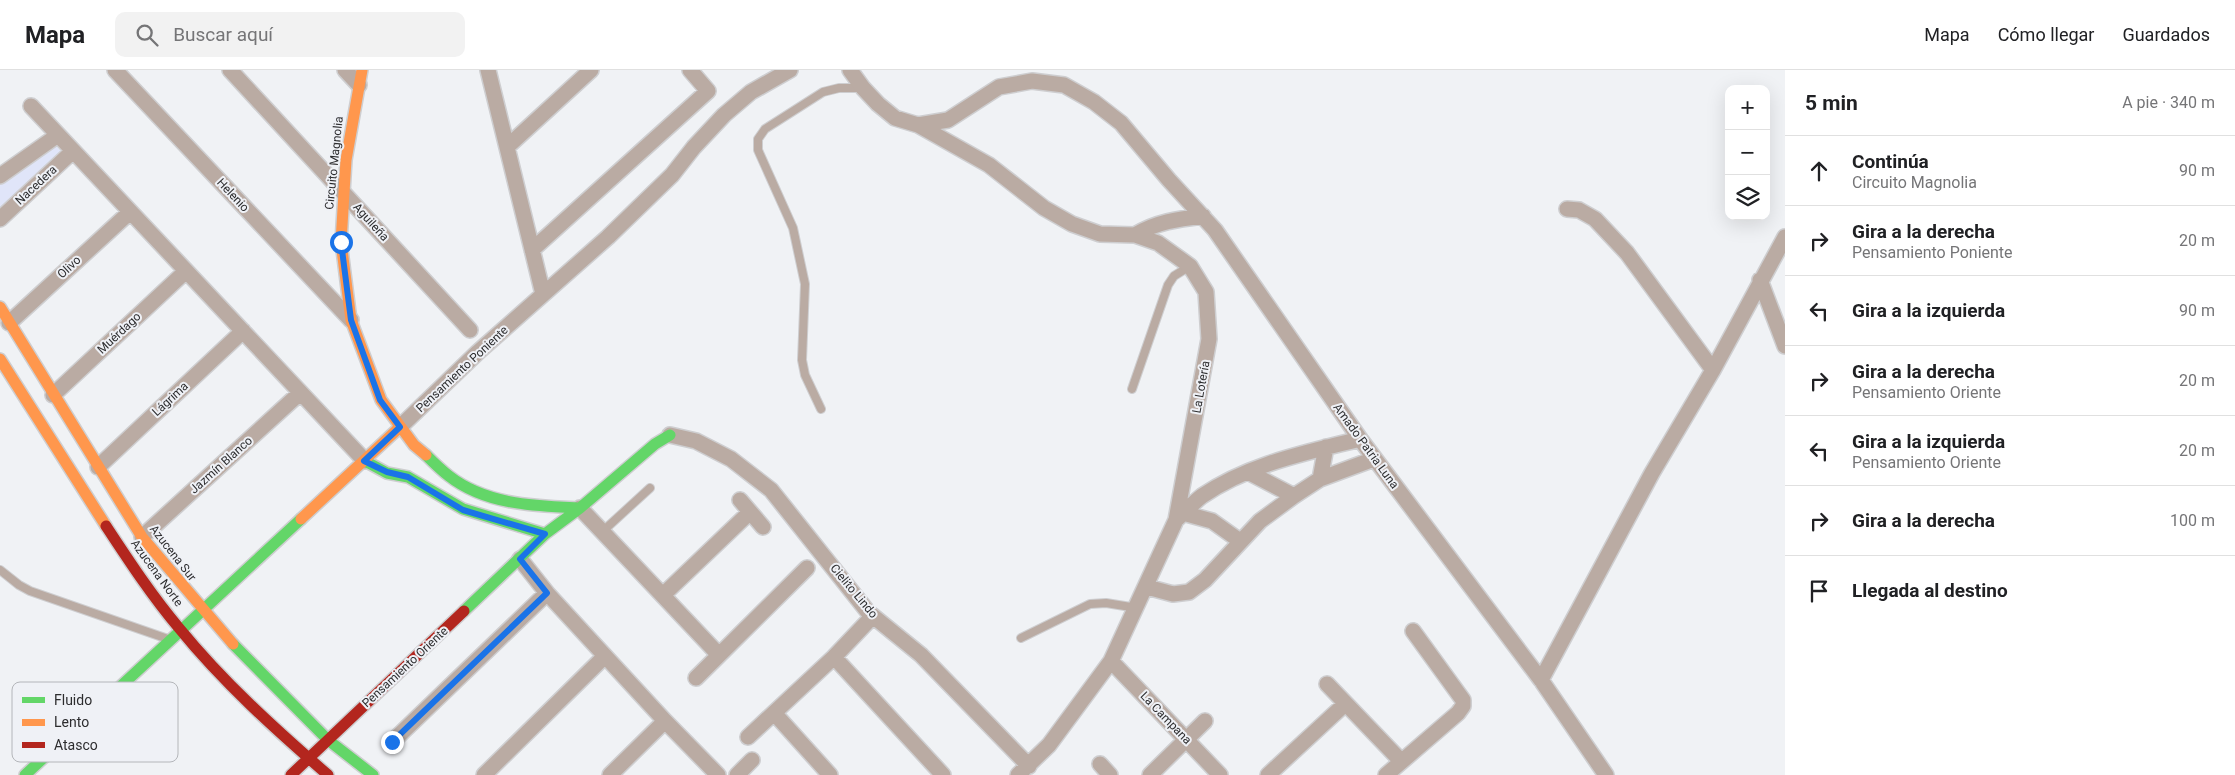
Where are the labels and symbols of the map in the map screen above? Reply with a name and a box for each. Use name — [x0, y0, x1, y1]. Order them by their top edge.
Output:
street label: Circuito Magnolia — [322, 116, 346, 210]
street label: Nacedera — [12, 162, 60, 208]
street label: Helenio — [214, 175, 252, 215]
street label: Aguileña — [350, 200, 392, 244]
route start — [330, 231, 353, 254]
street label: Olivo — [54, 253, 84, 281]
street label: Muérdago — [94, 309, 144, 357]
street label: Pensamiento Poniente — [413, 323, 511, 415]
street label: La Lotería — [1189, 360, 1213, 414]
street label: Lágrima — [149, 379, 191, 419]
street label: Amado Patria Luna — [1330, 401, 1402, 491]
street label: Jazmín Blanco — [187, 433, 255, 497]
street label: Azucena Sur — [147, 522, 199, 584]
street label: Azucena Norte — [128, 537, 186, 609]
street label: Cielito Lindo — [827, 561, 881, 621]
street label: Pensamiento Oriente — [359, 624, 451, 710]
legend — [12, 682, 178, 762]
street label: La Campana — [1138, 689, 1194, 747]
text: Fluido — [54, 692, 92, 708]
text: Lento — [54, 714, 89, 730]
route end — [381, 731, 404, 754]
text: Atasco — [54, 737, 98, 753]

